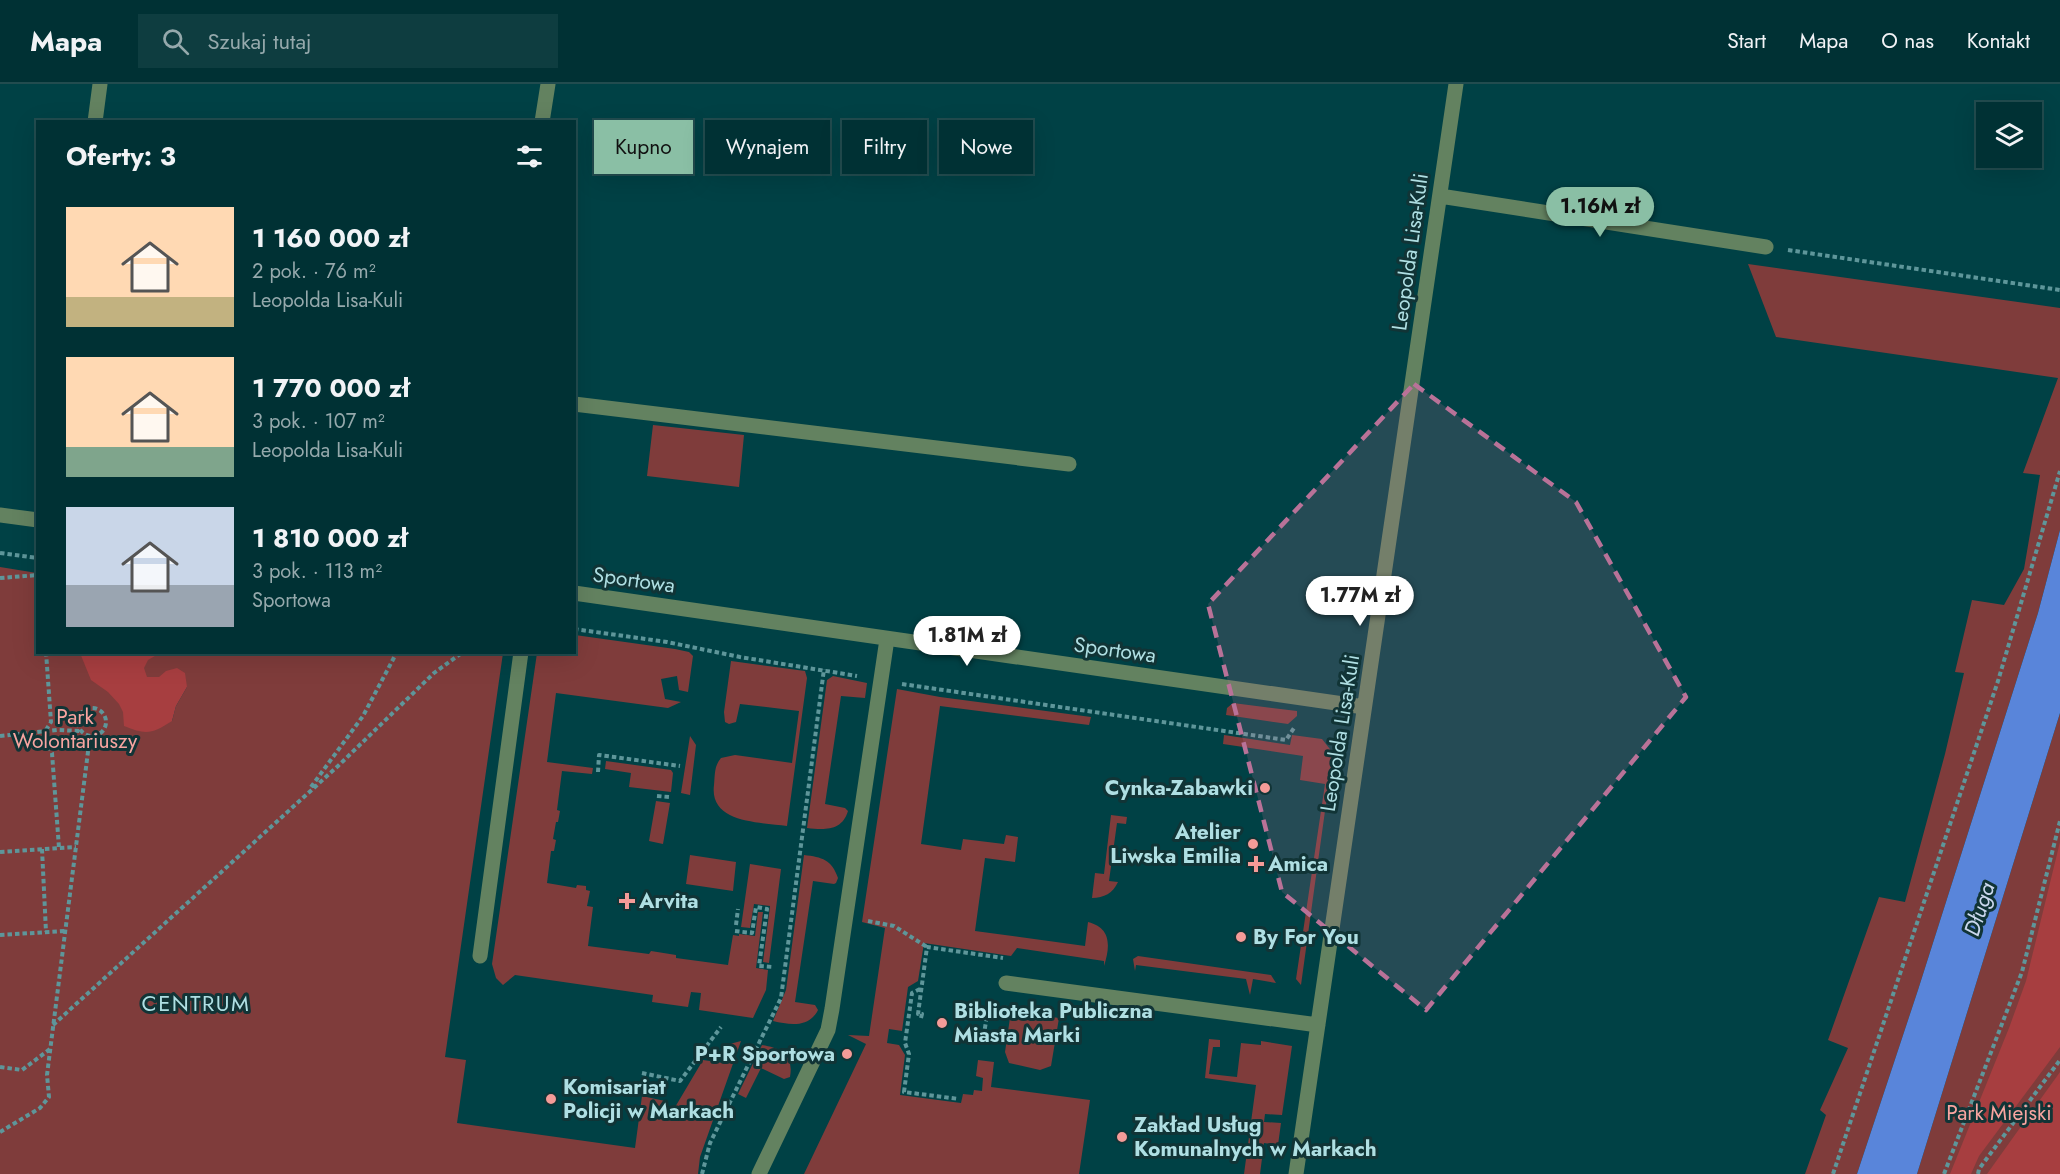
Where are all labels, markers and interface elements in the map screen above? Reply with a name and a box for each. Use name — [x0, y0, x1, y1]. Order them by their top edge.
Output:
search box — [138, 14, 558, 68]
text: Mapa — [30, 21, 102, 62]
icon: search — [159, 25, 192, 58]
text: Szukaj tutaj — [207, 25, 311, 57]
text: Start — [1727, 26, 1766, 56]
text: Mapa — [1799, 26, 1848, 56]
text: O nas — [1881, 26, 1934, 56]
text: Kontakt — [1967, 26, 2030, 56]
map controls — [1976, 102, 2042, 168]
button: layers — [1976, 102, 2042, 168]
chip: Kupno — [594, 120, 693, 174]
chip: Wynajem — [705, 120, 830, 174]
chip: Filtry — [842, 120, 927, 174]
chip: Nowe — [939, 120, 1033, 174]
text: Oferty: 3 — [66, 137, 176, 175]
icon: filters — [513, 140, 546, 173]
street label: Leopolda Lisa-Kuli — [1384, 171, 1436, 333]
pin: 1.16M zł — [1538, 187, 1662, 238]
text: 1.16M zł — [1560, 192, 1640, 221]
text: 1 160 000 zł — [252, 219, 409, 257]
icon: home — [114, 231, 186, 303]
text: 2 pok. · 76 m² — [252, 257, 376, 286]
text: Leopolda Lisa-Kuli — [252, 286, 403, 315]
text: 1 770 000 zł — [252, 369, 409, 407]
icon: home — [114, 381, 186, 453]
text: 3 pok. · 107 m² — [252, 407, 385, 436]
text: Leopolda Lisa-Kuli — [252, 436, 403, 465]
text: 1 810 000 zł — [252, 519, 408, 557]
icon: home — [114, 531, 186, 603]
text: 3 pok. · 113 m² — [252, 557, 382, 586]
street label: Sportowa — [591, 559, 677, 601]
pin: 1.77M zł — [1298, 576, 1422, 627]
text: 1.77M zł — [1320, 581, 1400, 610]
text: Sportowa — [252, 586, 331, 615]
pin: 1.81M zł — [905, 616, 1029, 667]
text: 1.81M zł — [928, 621, 1007, 650]
street label: Sportowa — [1072, 629, 1158, 671]
street label: Leopolda Lisa-Kuli — [1313, 652, 1367, 814]
park label: Park Wolontariuszy — [13, 702, 138, 756]
place label: Cynka-Zabawki — [1105, 773, 1253, 803]
marker: Cynka-Zabawki — [1258, 781, 1272, 795]
place label: Atelier Liwska Emilia — [1110, 817, 1241, 871]
marker: Atelier Liwska Emilia — [1246, 837, 1260, 851]
place label: Amica — [1267, 849, 1328, 879]
marker: Amica — [1249, 857, 1263, 871]
water label: Długa — [1955, 878, 2003, 940]
place label: Arvita — [638, 886, 699, 916]
marker: Arvita — [620, 894, 634, 908]
place label: By For You — [1253, 922, 1359, 952]
marker: By For You — [1234, 930, 1248, 944]
district label: CENTRUM — [142, 987, 250, 1019]
place label: Biblioteka Publiczna Miasta Marki — [954, 996, 1153, 1050]
marker: Biblioteka Publiczna Miasta Marki — [935, 1016, 949, 1030]
place label: P+R Sportowa — [695, 1039, 835, 1069]
marker: P+R Sportowa — [840, 1047, 854, 1061]
place label: Komisariat Policji w Markach — [563, 1072, 734, 1126]
marker: Komisariat Policji w Markach — [544, 1092, 558, 1106]
park label: Park Miejski — [1946, 1098, 2052, 1128]
place label: Zakład Usług Komunalnych w Markach — [1134, 1110, 1377, 1164]
marker: Zakład Usług Komunalnych w Markach — [1115, 1130, 1129, 1144]

